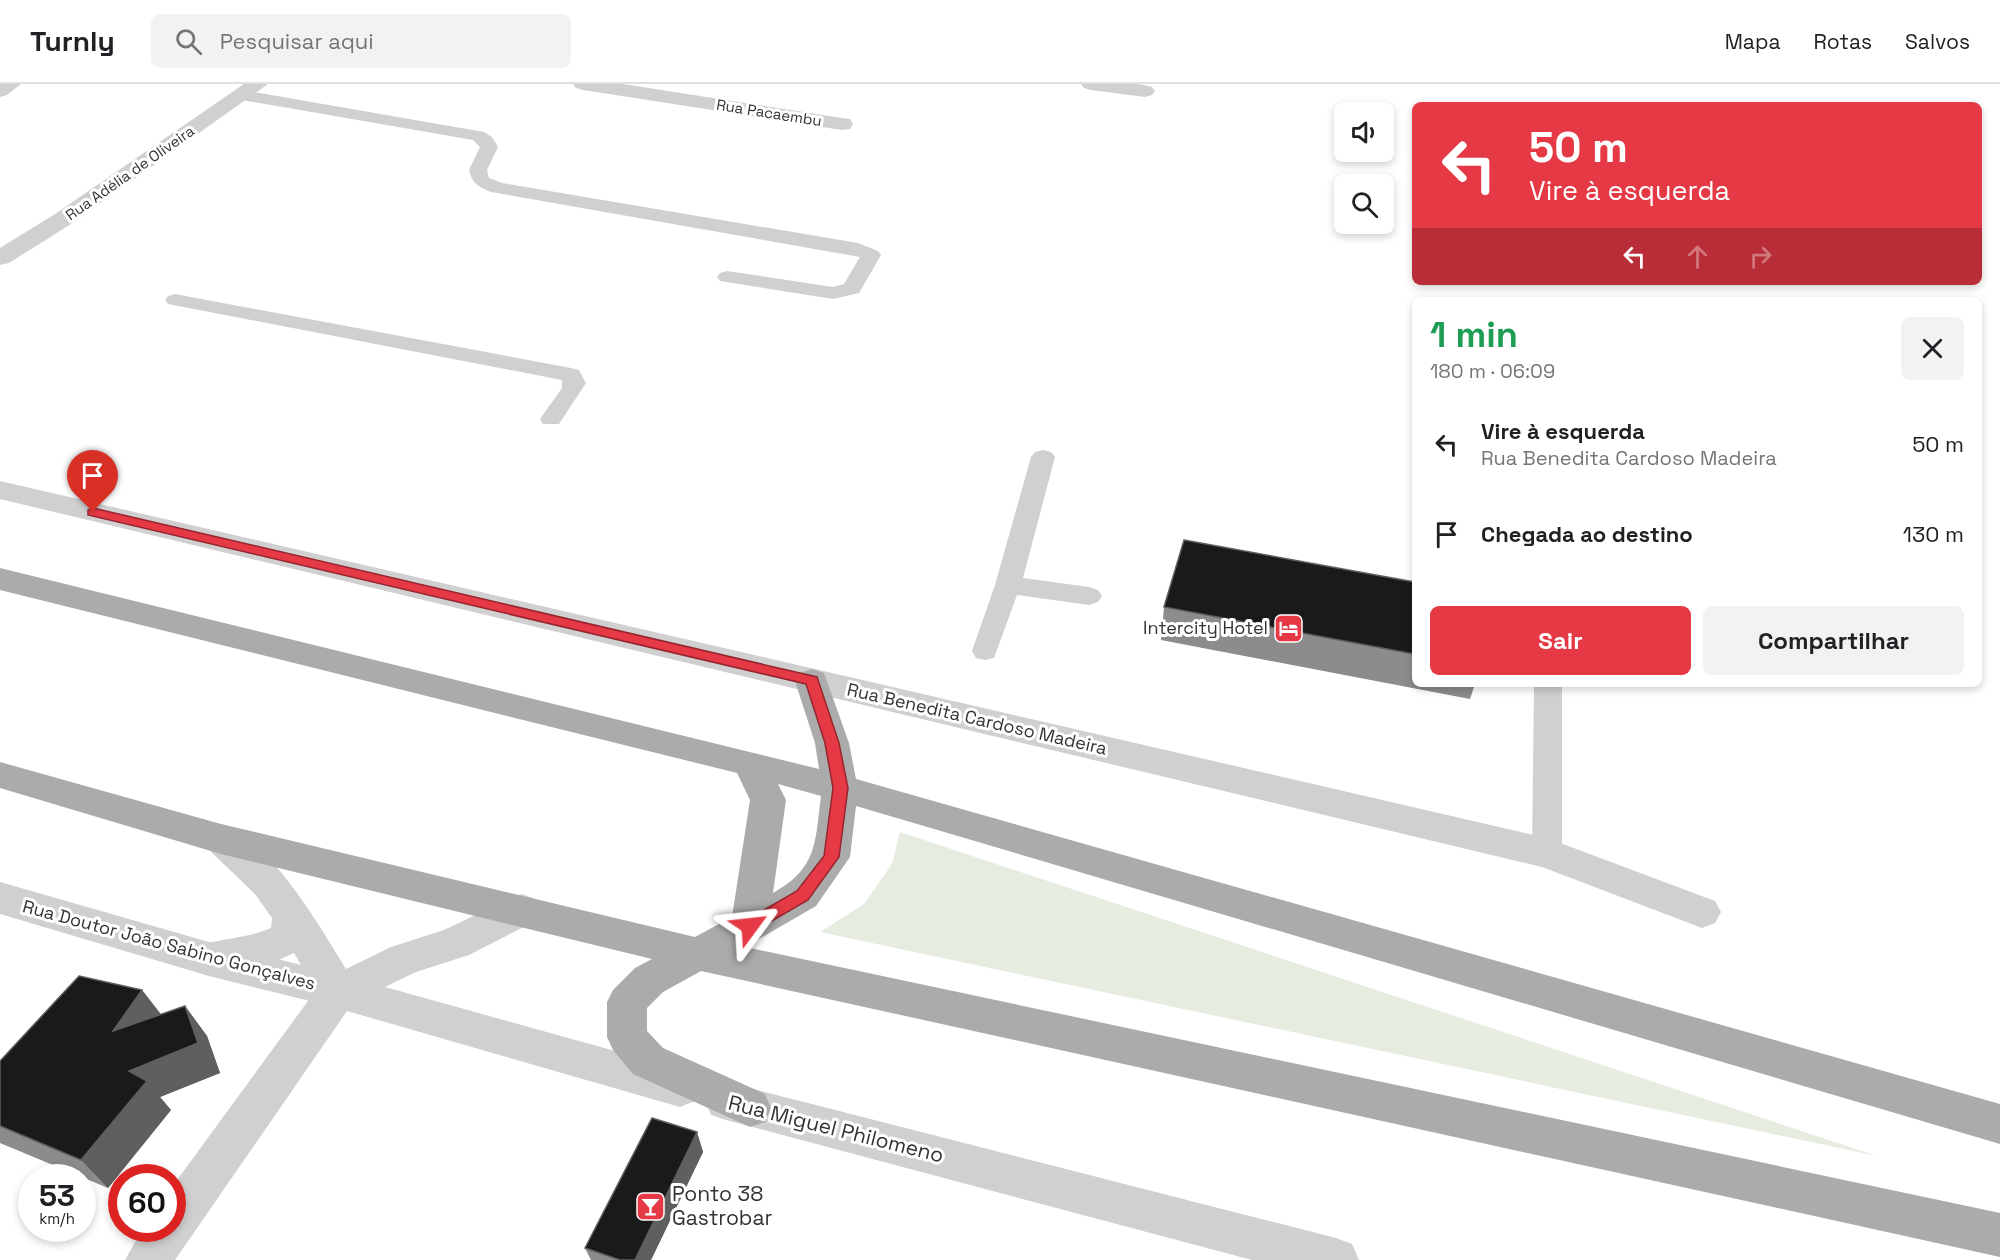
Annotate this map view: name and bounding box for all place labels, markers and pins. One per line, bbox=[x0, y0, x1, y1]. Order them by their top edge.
pin bbox=[67, 450, 118, 512]
hotel icon: Intercity Hotel bbox=[1273, 612, 1305, 644]
place label: Intercity Hotel bbox=[1143, 616, 1268, 639]
place label: Ponto 38 Gastrobar bbox=[672, 1180, 772, 1231]
bar icon: Ponto 38 Gastrobar bbox=[635, 1190, 667, 1222]

